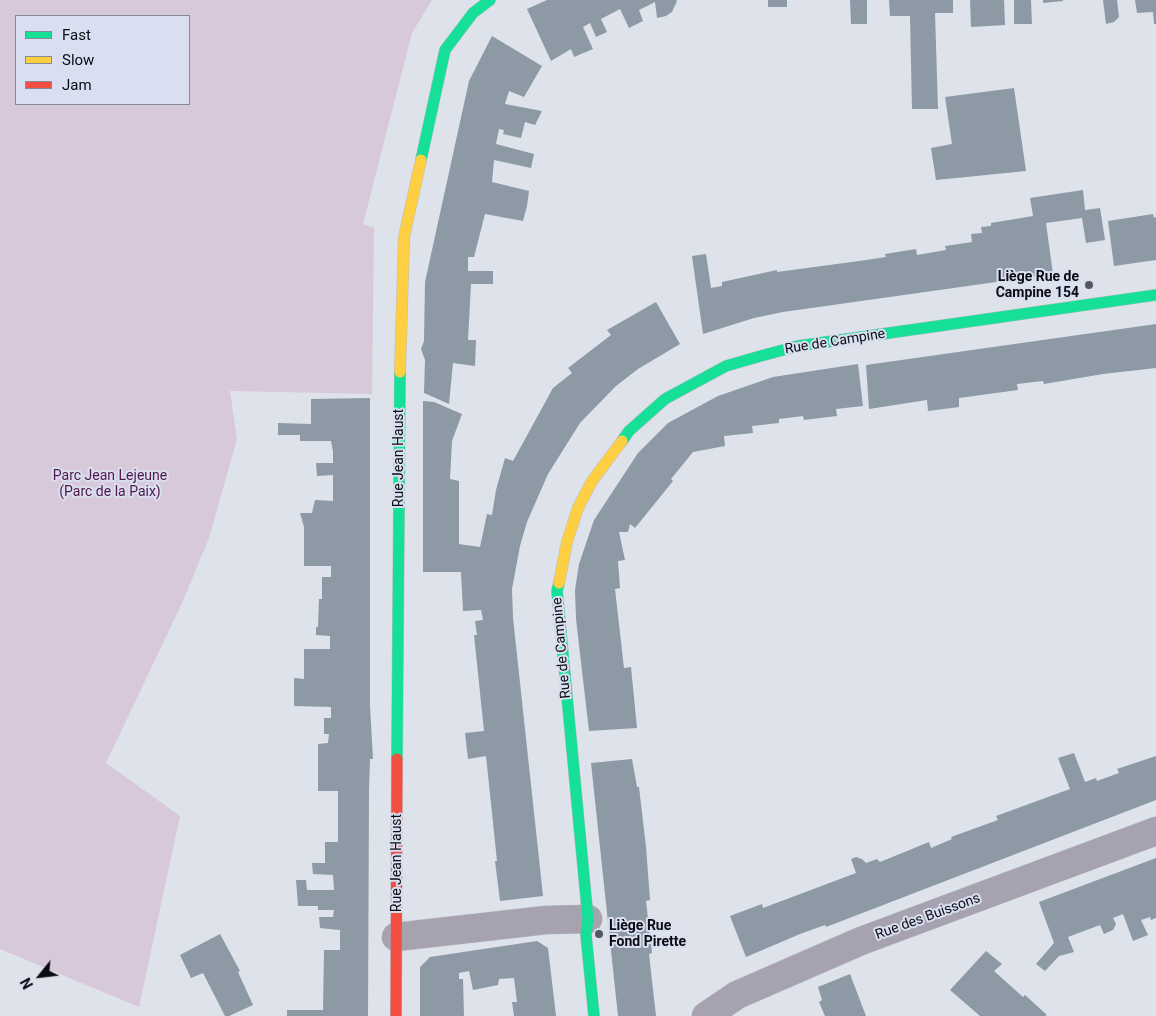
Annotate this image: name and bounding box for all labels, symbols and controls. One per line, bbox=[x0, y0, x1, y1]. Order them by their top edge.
legend bbox=[15, 15, 190, 105]
text: Fast bbox=[62, 26, 91, 44]
text: Slow bbox=[62, 51, 94, 69]
text: Jam bbox=[62, 76, 92, 94]
place label: Liège Rue de Campine 154 bbox=[996, 269, 1079, 302]
marker: Liège Rue de Campine 154 bbox=[1083, 279, 1095, 291]
street label: Rue de Campine bbox=[784, 326, 886, 358]
street label: Rue Jean Haust bbox=[391, 409, 407, 507]
park label: Parc Jean Lejeune (Parc de la Paix) bbox=[53, 468, 167, 501]
street label: Rue de Campine bbox=[549, 597, 575, 699]
street label: Rue Jean Haust bbox=[389, 814, 405, 912]
street label: Rue des Buissons bbox=[873, 890, 983, 944]
place label: Liège Rue Fond Pirette bbox=[609, 918, 686, 950]
marker: Liège Rue Fond Pirette bbox=[593, 928, 605, 940]
north arrow bbox=[15, 951, 65, 1001]
text: N bbox=[17, 975, 36, 991]

